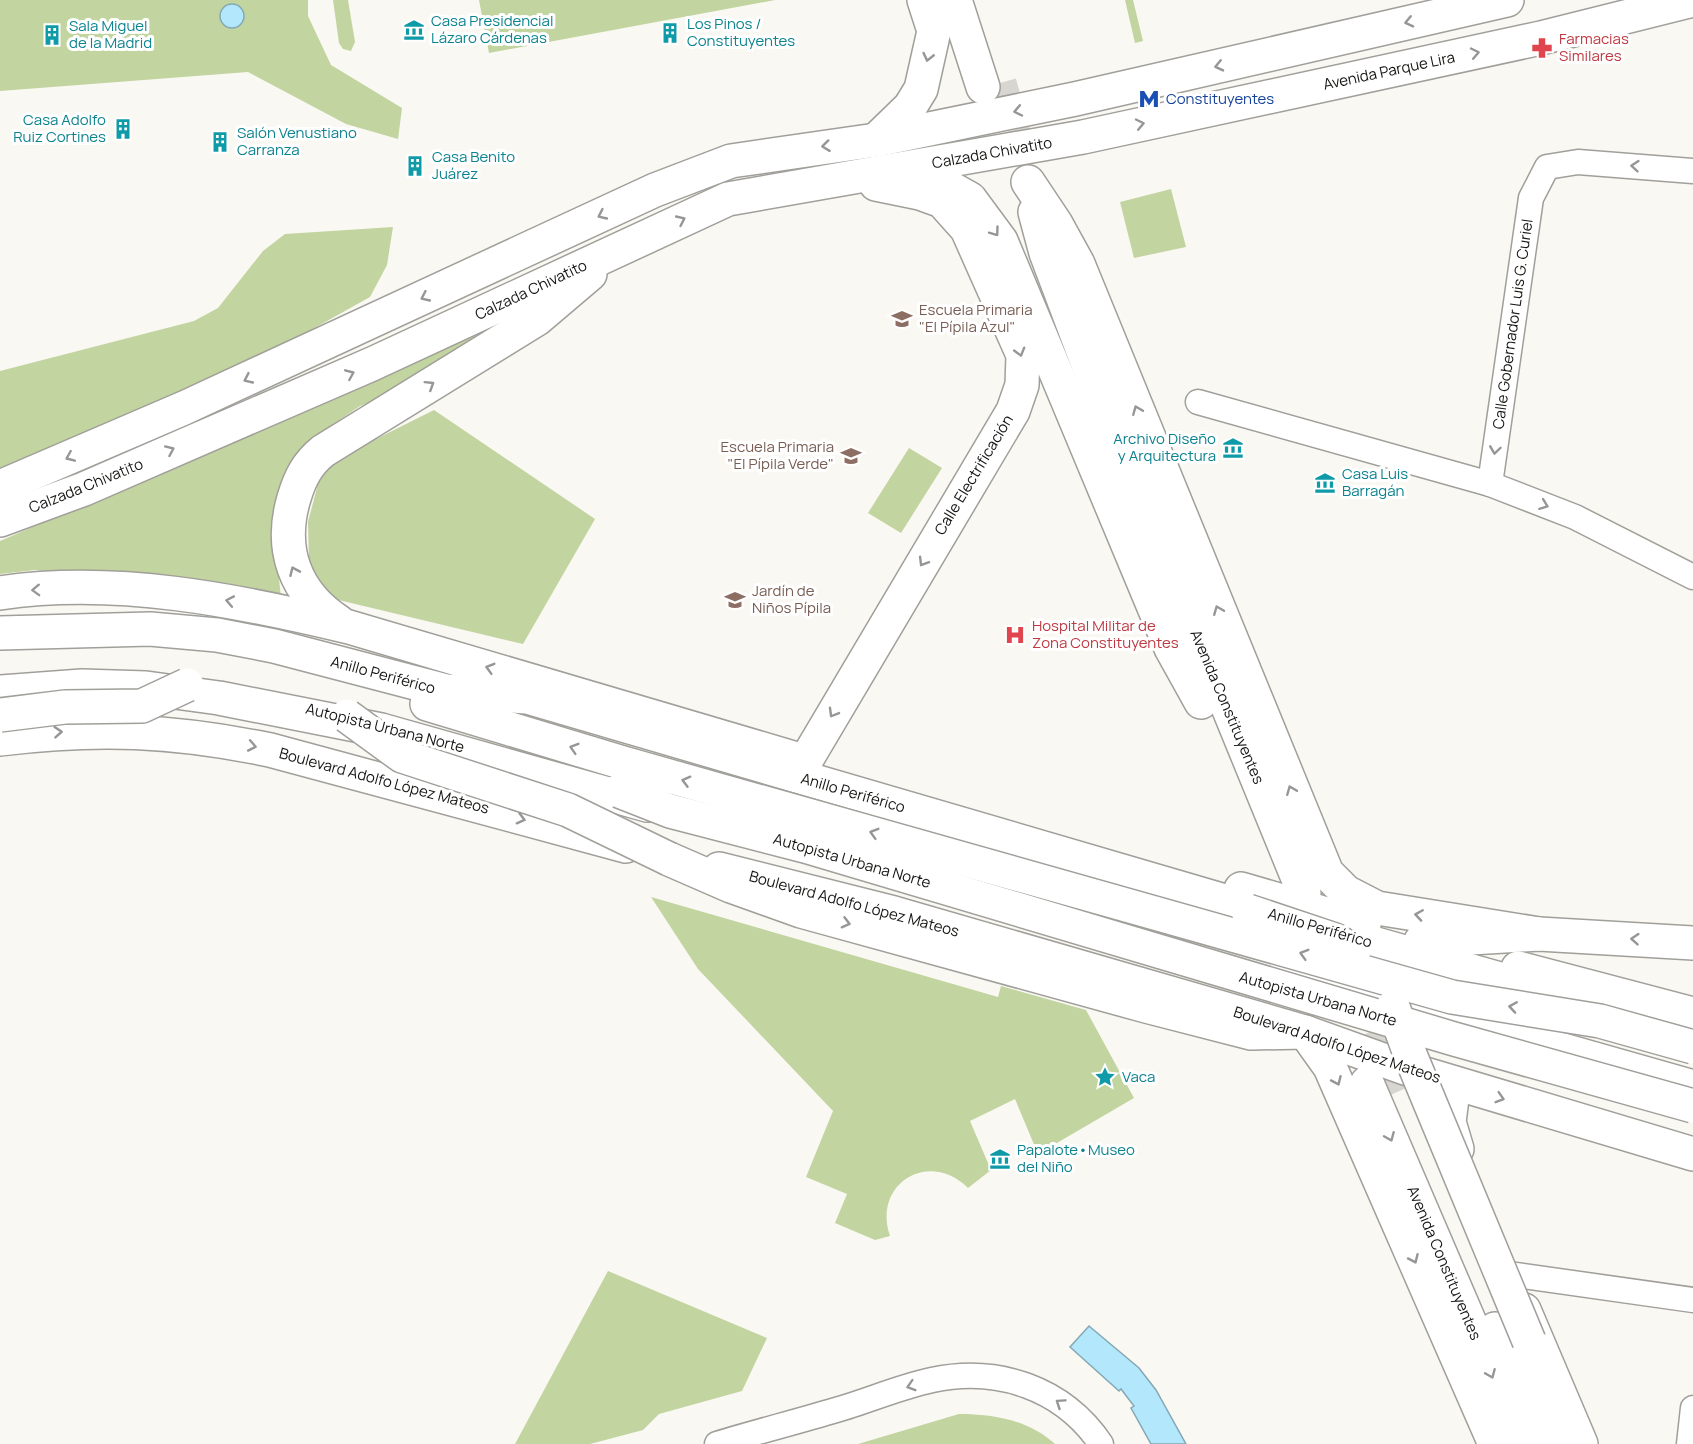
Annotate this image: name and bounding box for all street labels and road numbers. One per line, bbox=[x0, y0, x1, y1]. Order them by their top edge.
street label: Avenida Parque Lira bbox=[1321, 46, 1457, 95]
street label: Calzada Chivatito bbox=[930, 132, 1054, 173]
street label: Calle Gobernador Luis G. Curiel bbox=[1487, 217, 1538, 430]
street label: Calzada Chivatito bbox=[471, 254, 590, 325]
street label: Calle Electrificación bbox=[929, 411, 1018, 539]
street label: Calzada Chivatito bbox=[26, 453, 146, 518]
street label: Avenida Constituyentes bbox=[1185, 626, 1270, 787]
street label: Anillo Periférico bbox=[329, 650, 438, 699]
street label: Autopista Urbana Norte bbox=[303, 698, 467, 757]
street label: Boulevard Adolfo López Mateos bbox=[277, 742, 492, 819]
street label: Anillo Periférico bbox=[799, 768, 908, 817]
street label: Autopista Urbana Norte bbox=[771, 828, 934, 893]
street label: Boulevard Adolfo López Mateos bbox=[747, 865, 962, 942]
street label: Anillo Periférico bbox=[1266, 903, 1375, 952]
street label: Autopista Urbana Norte bbox=[1237, 966, 1400, 1031]
street label: Boulevard Adolfo López Mateos bbox=[1231, 1001, 1443, 1088]
street label: Avenida Constituyentes bbox=[1402, 1182, 1487, 1343]

